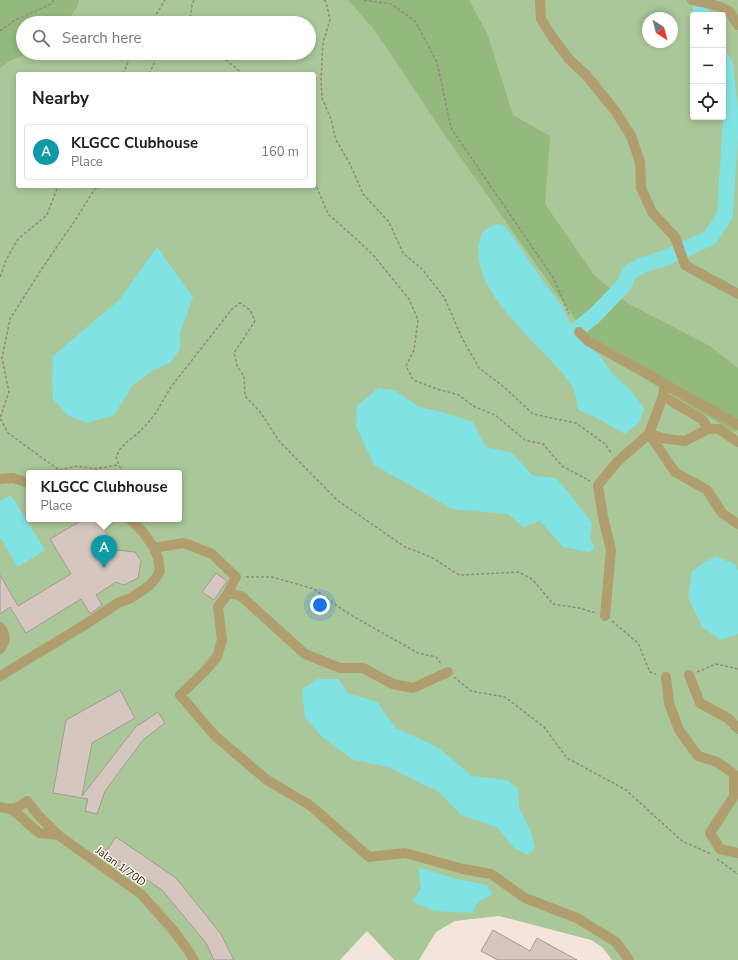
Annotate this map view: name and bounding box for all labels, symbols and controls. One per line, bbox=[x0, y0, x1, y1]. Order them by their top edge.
north arrow bbox=[642, 12, 678, 48]
map controls bbox=[690, 12, 726, 120]
button: + bbox=[690, 12, 726, 48]
search box bbox=[16, 16, 316, 60]
icon: search bbox=[30, 27, 52, 49]
text: Search here bbox=[62, 28, 142, 48]
button: − bbox=[690, 48, 726, 84]
button: locate bbox=[690, 84, 726, 120]
text: Nearby bbox=[32, 87, 89, 110]
text: KLGCC Clubhouse bbox=[71, 133, 198, 153]
text: A bbox=[41, 143, 51, 161]
text: 160 m bbox=[261, 143, 299, 161]
text: Place bbox=[71, 153, 103, 171]
popup bbox=[26, 470, 182, 522]
text: KLGCC Clubhouse bbox=[40, 477, 168, 497]
text: Place bbox=[40, 497, 72, 515]
pin: A bbox=[91, 535, 117, 568]
your location bbox=[310, 595, 330, 615]
street label: Jalan 1/70D bbox=[92, 843, 149, 890]

